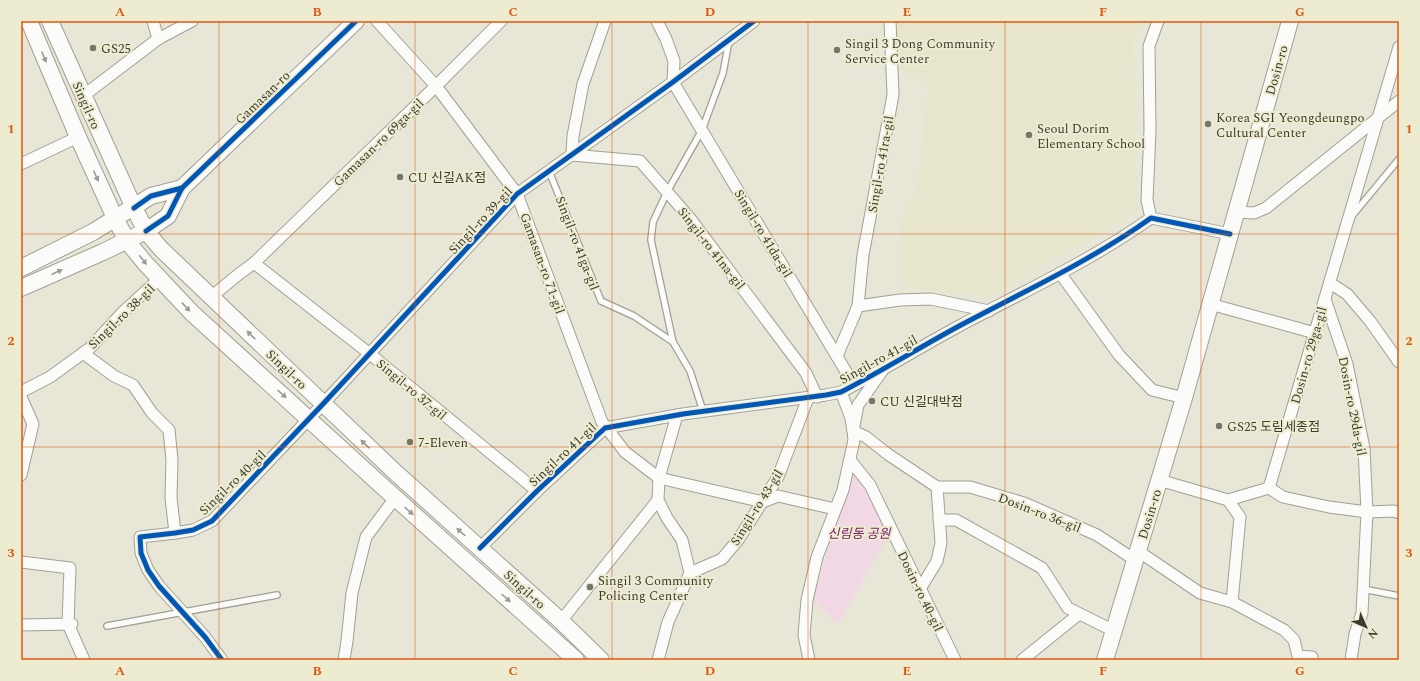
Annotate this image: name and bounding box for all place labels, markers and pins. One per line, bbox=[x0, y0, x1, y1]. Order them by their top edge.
place label: Singil 3 Dong Community Service Center bbox=[845, 34, 996, 69]
place label: GS25 bbox=[101, 39, 131, 59]
marker: GS25 bbox=[88, 43, 98, 53]
marker: Singil 3 Dong Community Service Center bbox=[832, 45, 842, 55]
place label: Korea SGI Yeongdeungpo Cultural Center bbox=[1216, 108, 1364, 143]
place label: Seoul Dorim Elementary School bbox=[1037, 119, 1145, 154]
marker: Korea SGI Yeongdeungpo Cultural Center bbox=[1203, 119, 1213, 129]
marker: Seoul Dorim Elementary School bbox=[1024, 130, 1034, 140]
place label: CU 신길AK점 bbox=[408, 168, 486, 188]
marker: CU 신길AK점 bbox=[395, 172, 405, 182]
place label: CU 신길대박점 bbox=[880, 392, 963, 412]
marker: CU 신길대박점 bbox=[867, 396, 877, 406]
place label: GS25 도림세종점 bbox=[1227, 417, 1320, 437]
marker: GS25 도림세종점 bbox=[1214, 421, 1224, 431]
place label: 7-Eleven bbox=[418, 433, 468, 453]
marker: 7-Eleven bbox=[405, 437, 415, 447]
place label: Singil 3 Community Policing Center bbox=[598, 571, 714, 606]
marker: Singil 3 Community Policing Center bbox=[585, 582, 595, 592]

